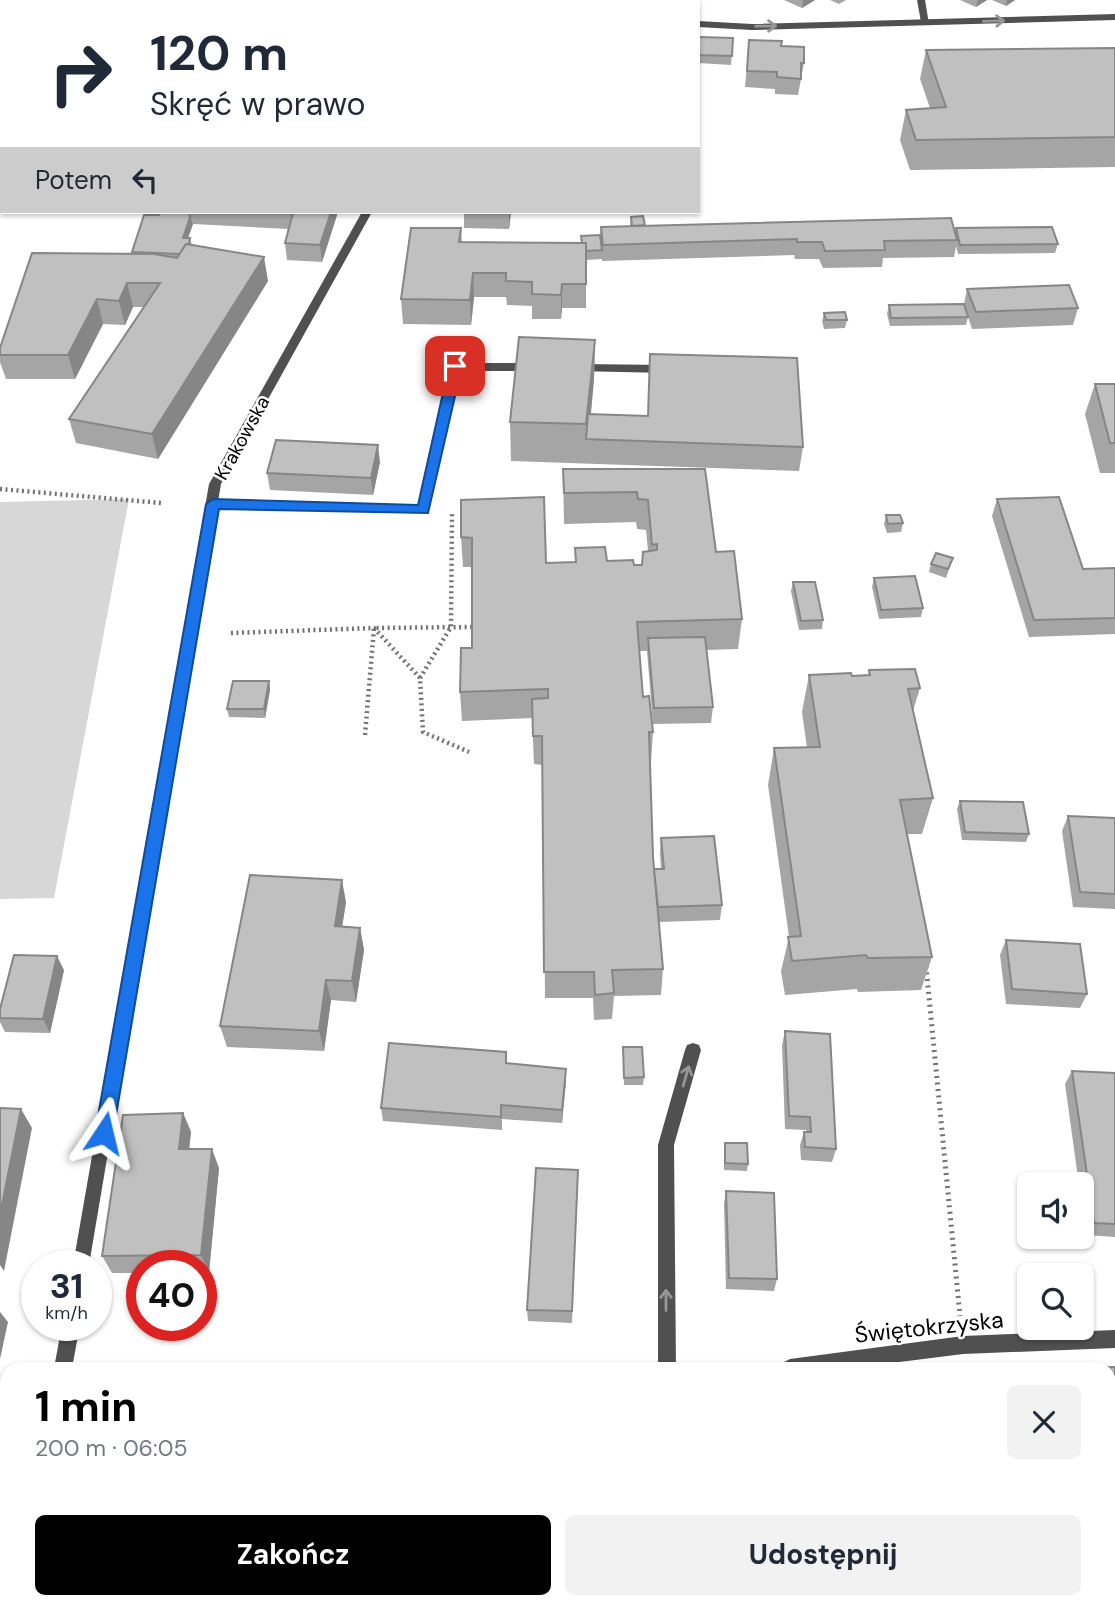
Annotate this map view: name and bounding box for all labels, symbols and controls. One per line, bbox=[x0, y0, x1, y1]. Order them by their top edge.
one-way arrow bbox=[982, 14, 1005, 27]
one-way arrow bbox=[755, 20, 778, 33]
text: 120 m bbox=[150, 21, 288, 85]
icon: right bbox=[35, 28, 126, 119]
text: Skręć w prawo bbox=[150, 83, 366, 125]
icon: left bbox=[126, 161, 164, 199]
text: Potem bbox=[35, 163, 112, 197]
pin bbox=[425, 336, 485, 396]
icon: arrive bbox=[436, 347, 474, 385]
street label: Krakowska bbox=[209, 392, 275, 484]
one-way arrow bbox=[680, 1065, 693, 1087]
position arrow bbox=[67, 1096, 141, 1170]
map controls bbox=[1017, 1172, 1094, 1340]
button: sound bbox=[1017, 1172, 1094, 1249]
speed limit sign: 40 bbox=[126, 1250, 217, 1341]
text: 31 bbox=[50, 1263, 83, 1309]
button: search bbox=[1017, 1263, 1094, 1340]
one-way arrow bbox=[660, 1289, 673, 1312]
text: km/h bbox=[45, 1301, 88, 1325]
street label: Świętokrzyska bbox=[853, 1304, 1005, 1350]
text: 1 min bbox=[35, 1379, 137, 1434]
button: close bbox=[1007, 1385, 1081, 1459]
text: 200 m · 06:05 bbox=[35, 1433, 187, 1463]
button: Zakończ bbox=[35, 1515, 551, 1595]
button: Udostępnij bbox=[565, 1515, 1081, 1595]

